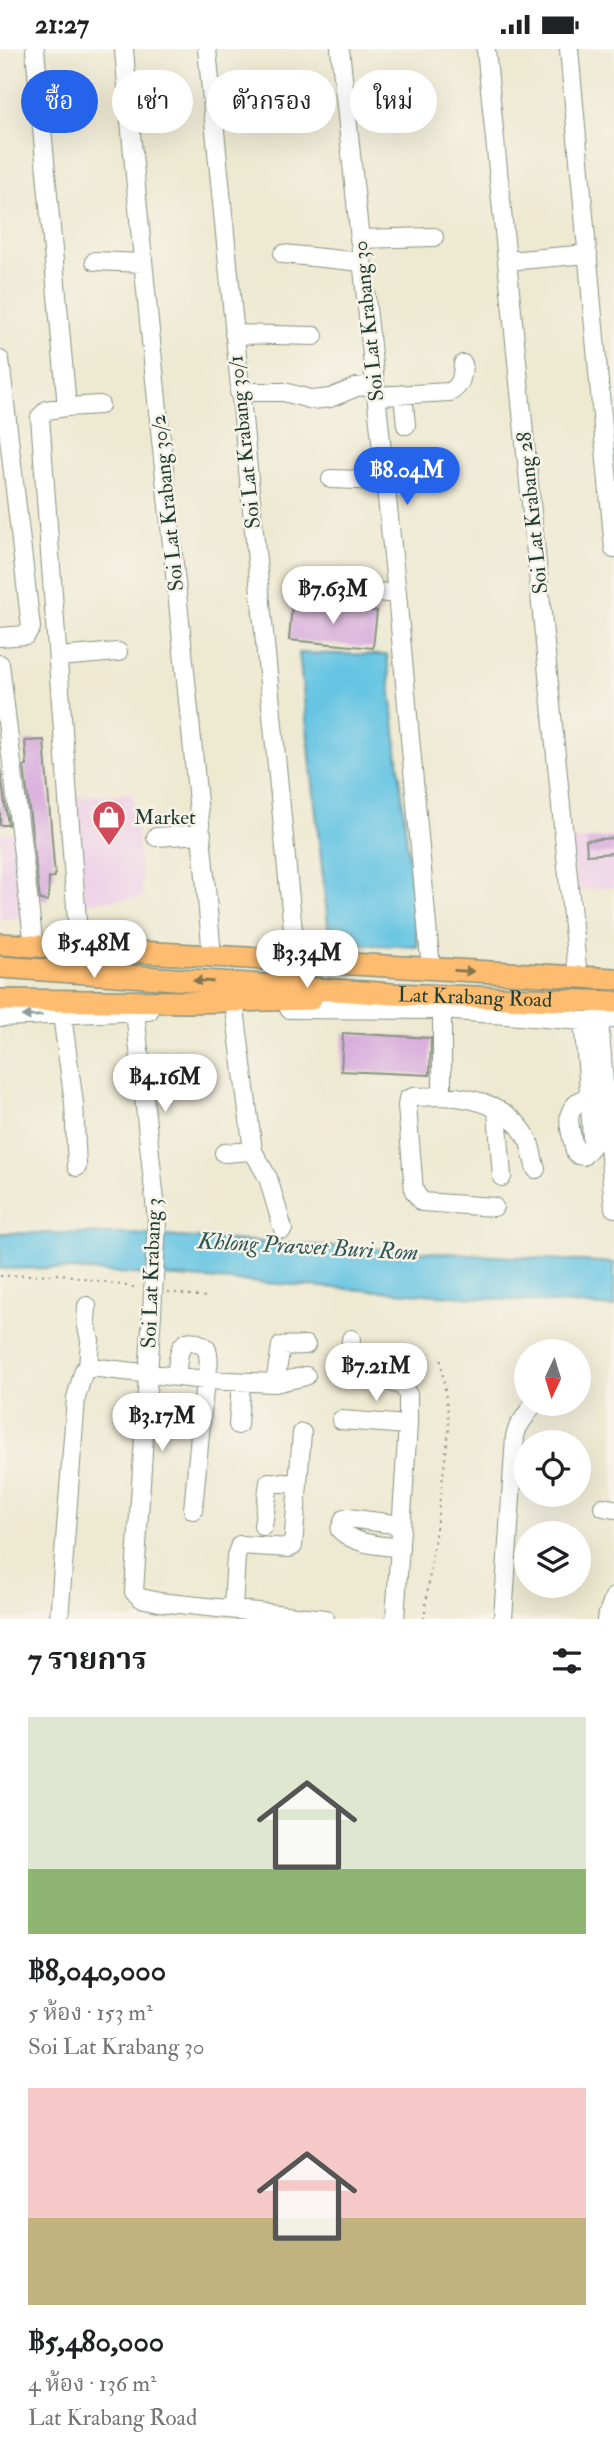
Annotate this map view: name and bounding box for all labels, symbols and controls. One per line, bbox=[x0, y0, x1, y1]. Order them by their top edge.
text: 21:27 bbox=[35, 9, 89, 41]
chip: ซื้อ bbox=[21, 70, 98, 133]
chip: เช่า bbox=[112, 70, 193, 133]
chip: ตัวกรอง bbox=[207, 70, 336, 133]
chip: ใหม่ bbox=[350, 70, 437, 133]
street label: Soi Lat Krabang 30 bbox=[347, 239, 390, 403]
street label: Soi Lat Krabang 30/1 bbox=[222, 354, 267, 530]
street label: Soi Lat Krabang 30/2 bbox=[145, 413, 190, 593]
street label: Soi Lat Krabang 28 bbox=[511, 430, 554, 595]
pin: ฿8.04M bbox=[350, 447, 464, 507]
text: ฿8.04M bbox=[370, 455, 444, 484]
pin: ฿7.63M bbox=[276, 567, 390, 626]
text: ฿7.63M bbox=[298, 574, 368, 603]
shop icon: Market bbox=[90, 798, 128, 847]
place label: Market bbox=[134, 804, 196, 831]
pin: ฿5.48M bbox=[37, 921, 151, 980]
text: ฿5.48M bbox=[58, 928, 130, 957]
pin: ฿3.34M bbox=[250, 930, 364, 990]
text: ฿3.34M bbox=[272, 938, 342, 967]
one-way arrow bbox=[454, 966, 476, 977]
one-way arrow bbox=[192, 975, 214, 986]
street label: Lat Krabang Road bbox=[397, 981, 553, 1014]
one-way arrow bbox=[21, 1011, 43, 1022]
pin: ฿4.16M bbox=[108, 1055, 222, 1114]
text: ฿4.16M bbox=[129, 1062, 201, 1091]
street label: Soi Lat Krabang 3 bbox=[135, 1197, 168, 1349]
water label: Khlong Prawet Buri Rom bbox=[196, 1226, 419, 1267]
north arrow bbox=[514, 1339, 592, 1416]
map controls bbox=[514, 1339, 591, 1598]
pin: ฿7.21M bbox=[319, 1343, 433, 1403]
text: ฿7.21M bbox=[341, 1351, 411, 1380]
pin: ฿3.17M bbox=[105, 1393, 219, 1453]
text: ฿3.17M bbox=[128, 1401, 196, 1430]
button: locate bbox=[514, 1430, 591, 1507]
button: layers bbox=[514, 1521, 591, 1598]
text: 7 รายการ bbox=[28, 1641, 147, 1678]
icon: filters bbox=[548, 1642, 586, 1680]
icon: home bbox=[244, 1762, 370, 1888]
text: ฿8,040,000 bbox=[28, 1952, 166, 1989]
text: 5 ห้อง · 153 m² bbox=[28, 1998, 153, 2027]
text: Soi Lat Krabang 30 bbox=[28, 2032, 205, 2061]
icon: home bbox=[244, 2133, 370, 2259]
text: ฿5,480,000 bbox=[28, 2323, 164, 2360]
text: 4 ห้อง · 136 m² bbox=[28, 2369, 157, 2398]
text: Lat Krabang Road bbox=[28, 2403, 197, 2432]

